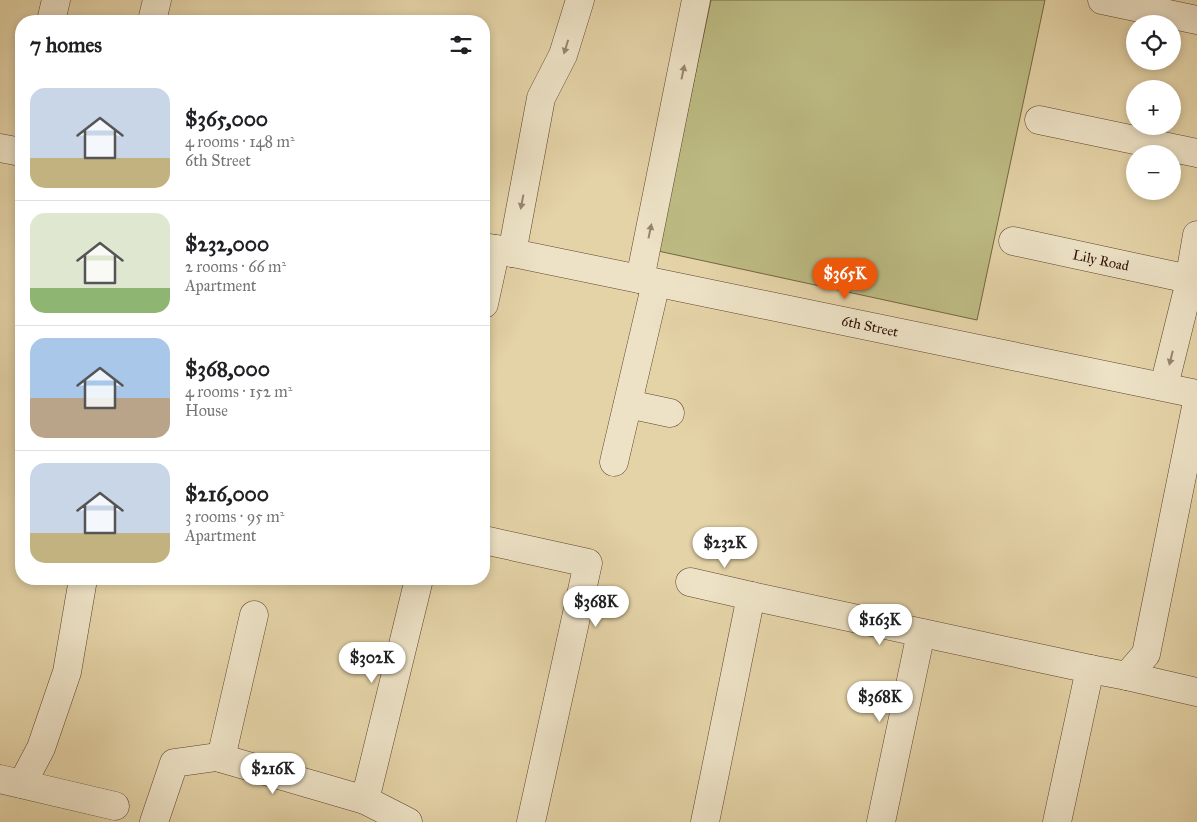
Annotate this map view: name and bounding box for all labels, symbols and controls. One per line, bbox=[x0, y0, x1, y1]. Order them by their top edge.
map controls bbox=[1126, 15, 1181, 200]
button: locate bbox=[1126, 15, 1181, 70]
icon: filters bbox=[447, 31, 475, 59]
text: 7 homes bbox=[30, 32, 102, 58]
one-way arrow bbox=[561, 39, 569, 54]
one-way arrow bbox=[679, 64, 687, 80]
button: + bbox=[1126, 80, 1181, 135]
text: $365,000 bbox=[185, 106, 268, 132]
icon: home bbox=[70, 108, 130, 168]
text: 4 rooms · 148 m² bbox=[185, 132, 295, 151]
button: − bbox=[1126, 145, 1181, 200]
text: 6th Street bbox=[185, 151, 251, 170]
one-way arrow bbox=[518, 194, 526, 209]
one-way arrow bbox=[646, 223, 654, 239]
text: $232,000 bbox=[185, 231, 269, 257]
icon: home bbox=[70, 233, 130, 293]
street label: Lily Road bbox=[1071, 246, 1131, 275]
text: 2 rooms · 66 m² bbox=[185, 257, 286, 276]
pin: $365K bbox=[810, 258, 880, 300]
text: $365K bbox=[824, 264, 867, 283]
text: Apartment bbox=[185, 276, 257, 295]
street label: 6th Street bbox=[840, 312, 900, 341]
one-way arrow bbox=[1167, 351, 1175, 366]
text: $368,000 bbox=[185, 356, 270, 382]
icon: home bbox=[70, 358, 130, 418]
text: 4 rooms · 152 m² bbox=[185, 382, 292, 401]
text: House bbox=[185, 401, 228, 420]
text: $216,000 bbox=[185, 481, 269, 507]
icon: home bbox=[70, 483, 130, 543]
text: 3 rooms · 95 m² bbox=[185, 507, 284, 526]
text: Apartment bbox=[185, 526, 257, 545]
pin: $232K bbox=[690, 526, 760, 569]
text: $232K bbox=[703, 533, 747, 552]
pin: $368K bbox=[561, 586, 631, 628]
text: $368K bbox=[574, 592, 618, 611]
pin: $163K bbox=[845, 604, 915, 646]
text: $163K bbox=[859, 610, 901, 629]
pin: $302K bbox=[337, 642, 407, 684]
text: $302K bbox=[350, 648, 394, 667]
pin: $368K bbox=[845, 680, 915, 723]
text: $368K bbox=[858, 687, 902, 706]
pin: $216K bbox=[238, 752, 308, 795]
text: $216K bbox=[251, 759, 295, 778]

